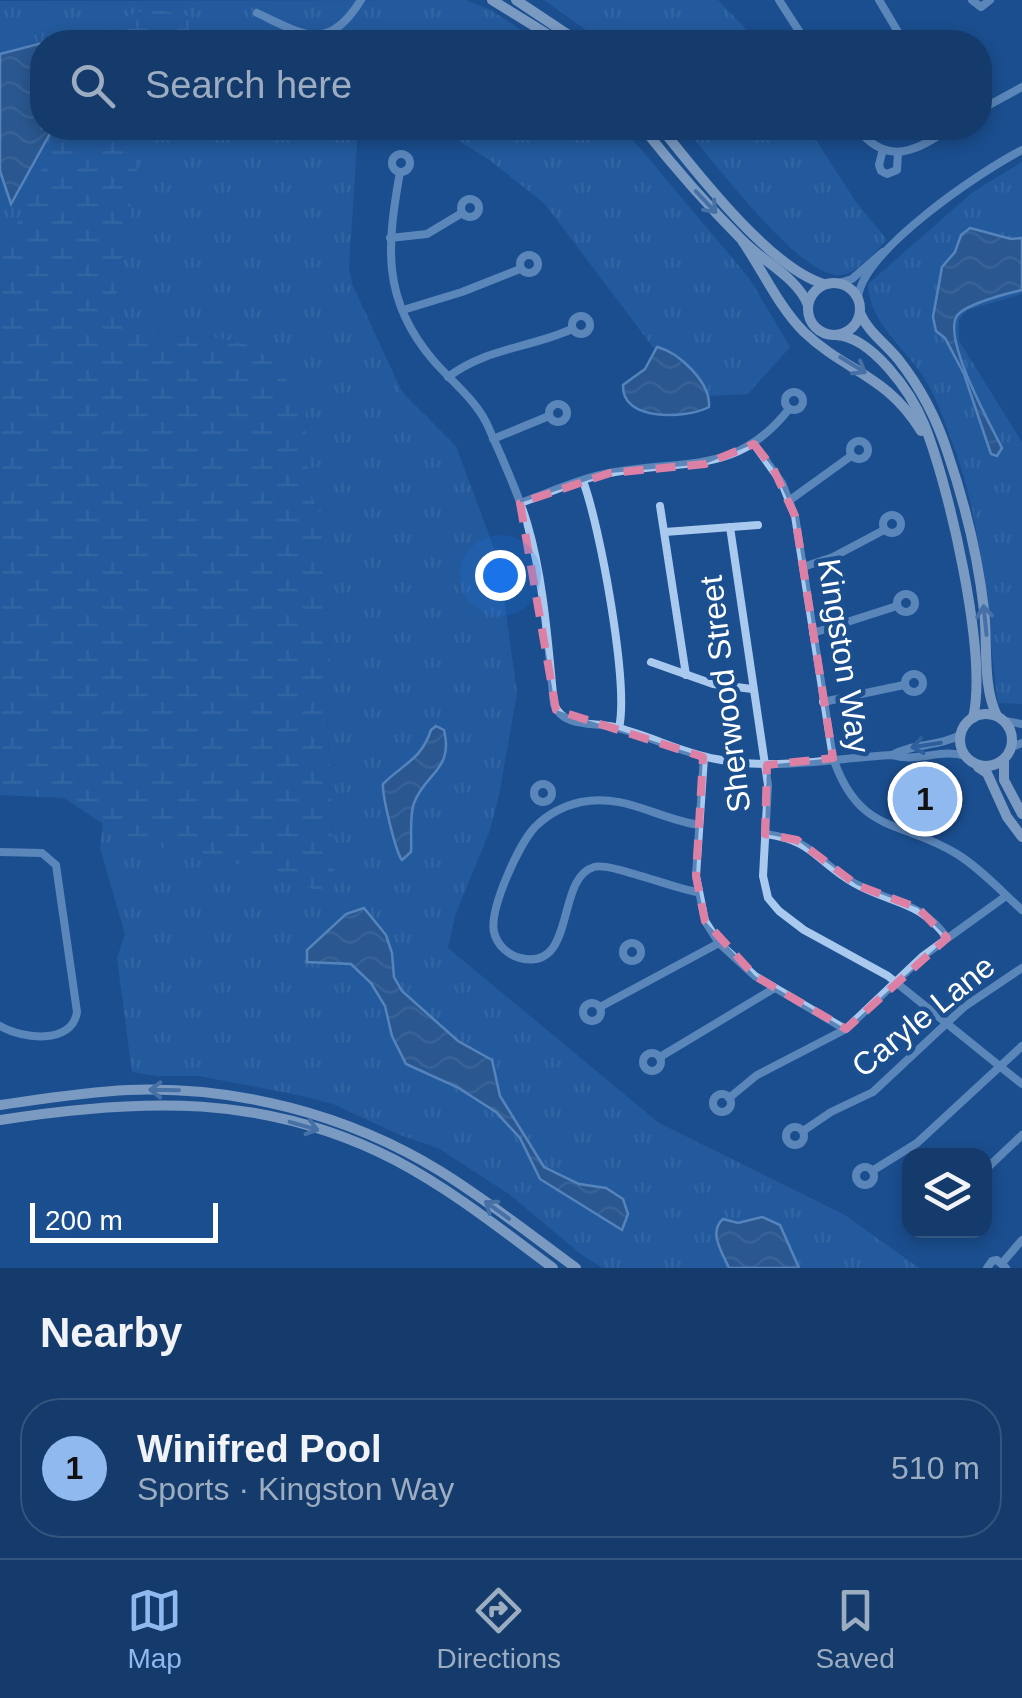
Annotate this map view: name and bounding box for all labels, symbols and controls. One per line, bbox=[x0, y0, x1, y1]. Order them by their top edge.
search box bbox=[30, 30, 992, 140]
icon: search bbox=[65, 58, 120, 113]
text: Search here bbox=[145, 64, 352, 106]
one-way arrow bbox=[694, 189, 717, 214]
one-way arrow bbox=[838, 355, 866, 375]
your location bbox=[475, 550, 526, 601]
street label: Kingston Way bbox=[811, 556, 877, 756]
street label: Sherwood Street bbox=[693, 573, 757, 814]
one-way arrow bbox=[975, 604, 994, 637]
one-way arrow bbox=[910, 736, 943, 755]
pin: 1 bbox=[892, 762, 958, 836]
street label: Caryle Lane bbox=[845, 948, 1001, 1084]
one-way arrow bbox=[149, 1081, 181, 1100]
one-way arrow bbox=[288, 1118, 319, 1136]
map controls bbox=[902, 1148, 992, 1238]
button: layers bbox=[902, 1148, 992, 1238]
scale bar bbox=[30, 1198, 218, 1242]
one-way arrow bbox=[484, 1200, 511, 1221]
text: 200 m bbox=[45, 1205, 123, 1236]
text: Nearby bbox=[40, 1309, 182, 1356]
text: Winifred Pool bbox=[137, 1428, 382, 1470]
text: 1 bbox=[66, 1450, 83, 1486]
text: 510 m bbox=[891, 1450, 980, 1486]
text: Sports · Kingston Way bbox=[137, 1471, 454, 1507]
tab: Map bbox=[127, 1583, 182, 1675]
tab: Directions bbox=[437, 1583, 561, 1675]
tab: Saved bbox=[815, 1583, 895, 1675]

